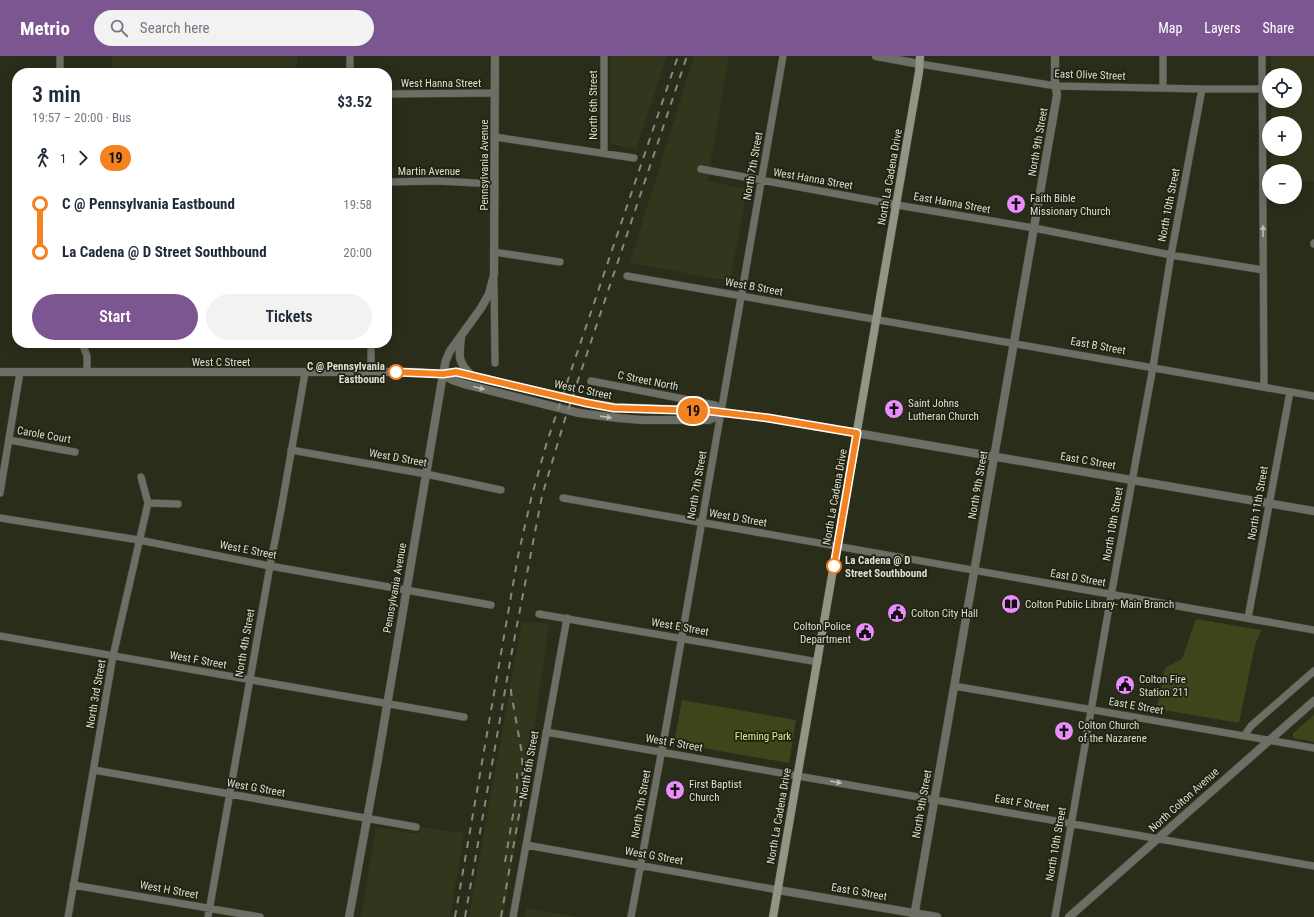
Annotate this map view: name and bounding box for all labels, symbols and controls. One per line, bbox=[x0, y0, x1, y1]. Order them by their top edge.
search box bbox=[94, 10, 374, 46]
text: Metrio bbox=[20, 17, 70, 40]
icon: search bbox=[108, 17, 130, 39]
text: Search here bbox=[140, 19, 210, 37]
text: Map bbox=[1158, 20, 1182, 36]
text: Layers bbox=[1204, 20, 1241, 36]
text: Share bbox=[1263, 20, 1294, 36]
street label: East Olive Street bbox=[1054, 67, 1126, 83]
map controls bbox=[1262, 68, 1302, 204]
button: locate bbox=[1262, 68, 1302, 108]
street label: North 6th Street bbox=[587, 70, 600, 140]
street label: West Hanna Street bbox=[401, 77, 481, 90]
text: 3 min bbox=[32, 82, 81, 107]
text: $3.52 bbox=[337, 93, 372, 111]
street label: North 9th Street bbox=[1026, 107, 1050, 177]
text: 19:57 – 20:00 · Bus bbox=[32, 110, 131, 125]
button: + bbox=[1262, 116, 1302, 156]
street label: Pennsylvania Avenue bbox=[478, 119, 491, 211]
street label: North La Cadena Drive bbox=[875, 128, 905, 226]
street label: North 7th Street bbox=[741, 131, 765, 201]
icon: walk bbox=[32, 147, 54, 169]
icon: forward bbox=[72, 147, 94, 169]
text: 19 bbox=[108, 150, 123, 166]
text: 1 bbox=[60, 151, 66, 166]
button: − bbox=[1262, 164, 1302, 204]
street label: Martin Avenue bbox=[398, 165, 460, 178]
street label: West Hanna Street bbox=[772, 166, 854, 192]
street label: North 10th Street bbox=[1155, 167, 1183, 243]
street label: East Hanna Street bbox=[913, 190, 991, 216]
place label: Faith Bible Missionary Church bbox=[1030, 192, 1111, 218]
church icon: Faith Bible Missionary Church bbox=[1005, 193, 1027, 215]
text: C @ Pennsylvania Eastbound bbox=[62, 195, 235, 213]
text: 19:58 bbox=[343, 197, 372, 212]
one-way arrow bbox=[1260, 224, 1266, 237]
text: La Cadena @ D Street Southbound bbox=[62, 243, 267, 261]
text: 20:00 bbox=[343, 245, 372, 260]
street label: West B Street bbox=[724, 276, 784, 298]
button: Start bbox=[32, 294, 198, 340]
button: Tickets bbox=[206, 294, 372, 340]
street label: East B Street bbox=[1069, 335, 1127, 357]
street label: West C Street bbox=[192, 356, 250, 369]
place label: C @ Pennsylvania Eastbound bbox=[307, 360, 385, 386]
marker: C @ Pennsylvania Eastbound bbox=[388, 364, 404, 380]
street label: C Street North bbox=[617, 369, 679, 393]
street label: West C Street bbox=[553, 378, 613, 402]
one-way arrow bbox=[473, 385, 485, 391]
place label: Saint Johns Lutheran Church bbox=[908, 397, 979, 423]
line badge: 19 bbox=[675, 398, 711, 424]
church icon: Saint Johns Lutheran Church bbox=[883, 398, 905, 420]
text: 19 bbox=[686, 403, 700, 419]
one-way arrow bbox=[600, 414, 612, 420]
street label: Carole Court bbox=[16, 424, 72, 446]
street label: West D Street bbox=[368, 446, 428, 470]
street label: North La Cadena Drive bbox=[820, 448, 850, 546]
street label: North 7th Street bbox=[685, 450, 709, 520]
street label: North 9th Street bbox=[966, 450, 990, 520]
street label: East C Street bbox=[1059, 450, 1117, 472]
street label: North 11th Street bbox=[1245, 465, 1271, 541]
street label: North 10th Street bbox=[1100, 486, 1126, 562]
street label: West D Street bbox=[708, 506, 768, 530]
street label: West E Street bbox=[218, 538, 278, 562]
street label: Pennsylvania Avenue bbox=[381, 542, 409, 634]
place label: La Cadena @ D Street Southbound bbox=[845, 554, 927, 580]
marker: La Cadena @ D Street Southbound bbox=[826, 558, 842, 574]
street label: East D Street bbox=[1049, 567, 1107, 589]
library icon: Colton Public Library- Main Branch bbox=[1000, 593, 1022, 615]
place label: Colton Public Library- Main Branch bbox=[1025, 598, 1174, 611]
public building icon: Colton City Hall bbox=[886, 602, 908, 624]
place label: Colton City Hall bbox=[911, 607, 978, 620]
street label: North 4th Street bbox=[233, 608, 257, 678]
street label: West E Street bbox=[650, 616, 710, 638]
place label: Colton Police Department bbox=[793, 620, 851, 646]
public building icon: Colton Police Department bbox=[854, 621, 876, 643]
street label: West F Street bbox=[168, 649, 228, 671]
street label: North 3rd Street bbox=[84, 659, 108, 729]
place label: Colton Fire Station 211 bbox=[1139, 673, 1189, 699]
public building icon: Colton Fire Station 211 bbox=[1114, 674, 1136, 696]
street label: East E Street bbox=[1108, 695, 1164, 717]
place label: Colton Church of the Nazarene bbox=[1078, 719, 1147, 745]
church icon: Colton Church of the Nazarene bbox=[1053, 720, 1075, 742]
street label: North 6th Street bbox=[517, 730, 541, 800]
park label: Fleming Park bbox=[735, 730, 791, 743]
street label: West F Street bbox=[644, 732, 704, 754]
street label: North Colton Avenue bbox=[1146, 765, 1222, 835]
street label: North La Cadena Drive bbox=[764, 767, 794, 865]
street label: North 7th Street bbox=[629, 769, 653, 839]
street label: North 9th Street bbox=[910, 769, 934, 839]
street label: West G Street bbox=[226, 776, 286, 800]
place label: First Baptist Church bbox=[689, 778, 742, 804]
church icon: First Baptist Church bbox=[664, 779, 686, 801]
one-way arrow bbox=[830, 779, 842, 785]
street label: East F Street bbox=[994, 792, 1050, 814]
street label: North 10th Street bbox=[1043, 806, 1069, 882]
street label: West G Street bbox=[624, 844, 684, 868]
street label: West H Street bbox=[139, 878, 199, 902]
street label: East G Street bbox=[830, 881, 888, 903]

